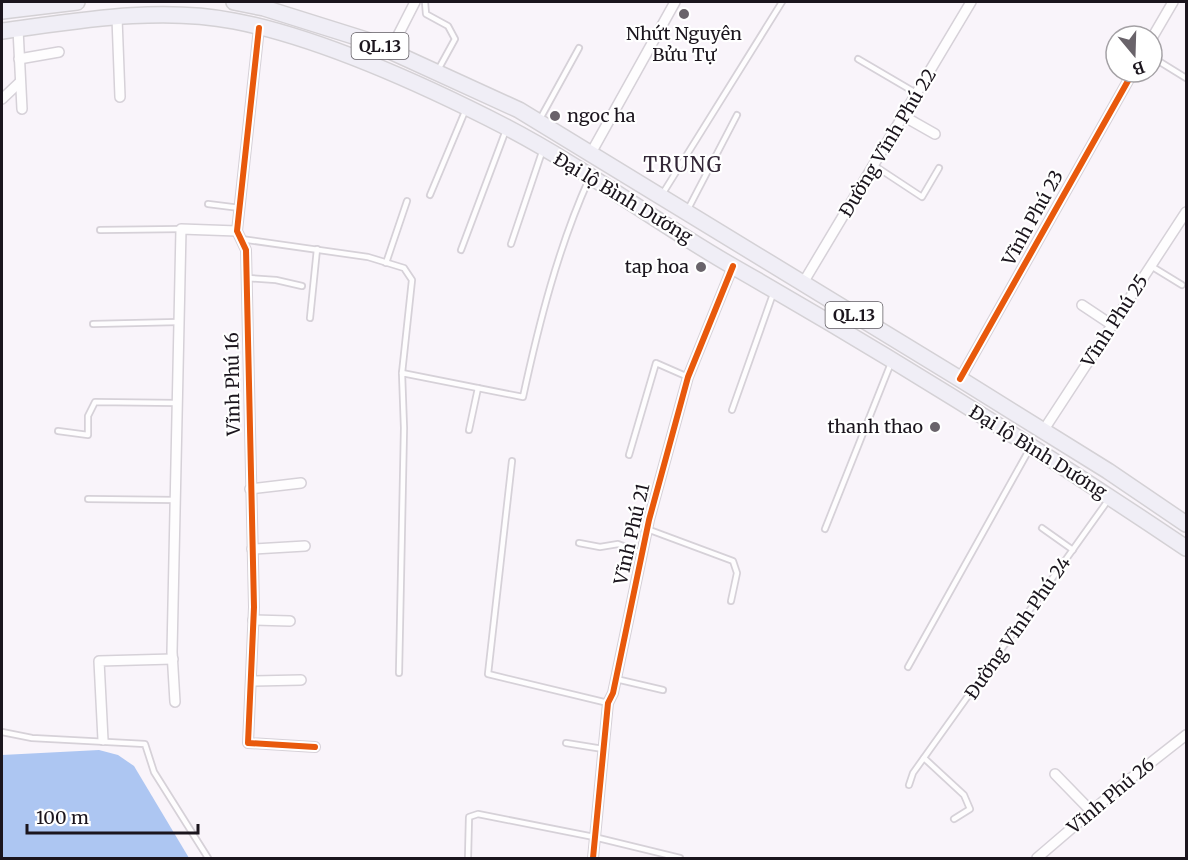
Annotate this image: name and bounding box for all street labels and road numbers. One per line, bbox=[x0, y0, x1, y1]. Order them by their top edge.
road number: QL.13 bbox=[352, 33, 409, 59]
street label: Đường Vĩnh Phú 22 bbox=[834, 64, 941, 221]
street label: Đại lộ Bình Dương bbox=[550, 147, 697, 248]
street label: Vĩnh Phú 23 bbox=[996, 166, 1068, 270]
street label: Vĩnh Phú 25 bbox=[1076, 270, 1153, 372]
road number: QL.13 bbox=[826, 302, 882, 328]
street label: Vĩnh Phú 16 bbox=[220, 332, 245, 437]
street label: Đại lộ Bình Dương bbox=[965, 400, 1111, 503]
street label: Vĩnh Phú 21 bbox=[608, 481, 654, 588]
street label: Đường Vĩnh Phú 24 bbox=[960, 552, 1076, 704]
street label: Vĩnh Phú 26 bbox=[1062, 753, 1159, 839]

